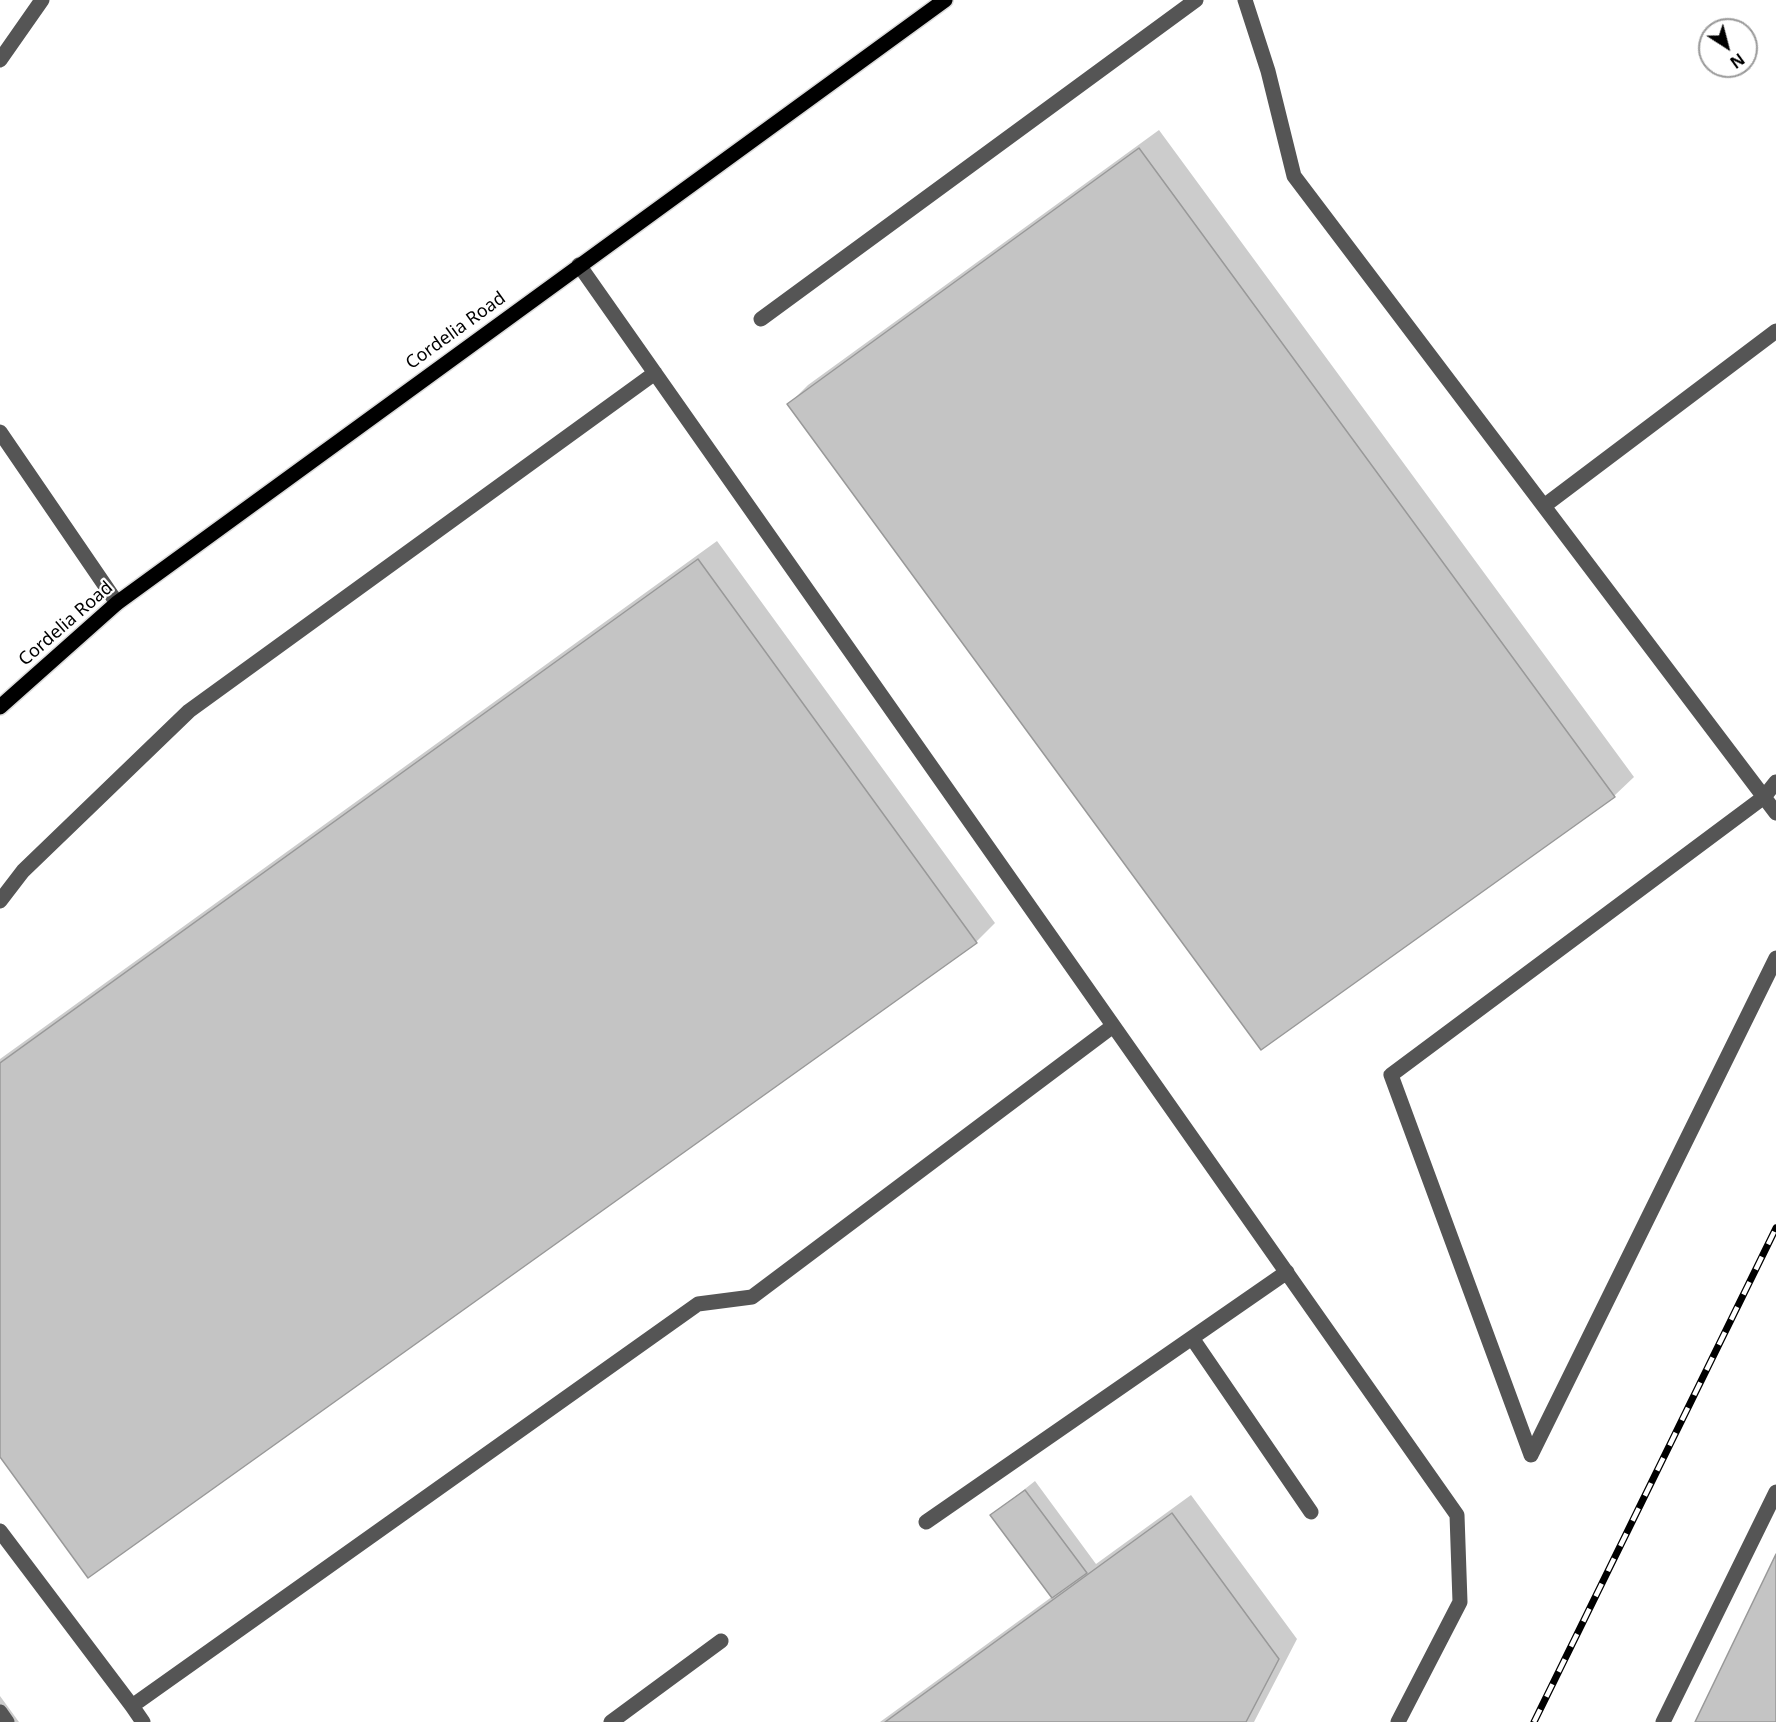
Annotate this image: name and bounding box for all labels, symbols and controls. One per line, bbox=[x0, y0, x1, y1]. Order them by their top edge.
north arrow bbox=[1698, 18, 1758, 78]
text: N bbox=[1726, 48, 1749, 74]
street label: Cordelia Road bbox=[402, 288, 510, 374]
street label: Cordelia Road bbox=[14, 577, 118, 671]

